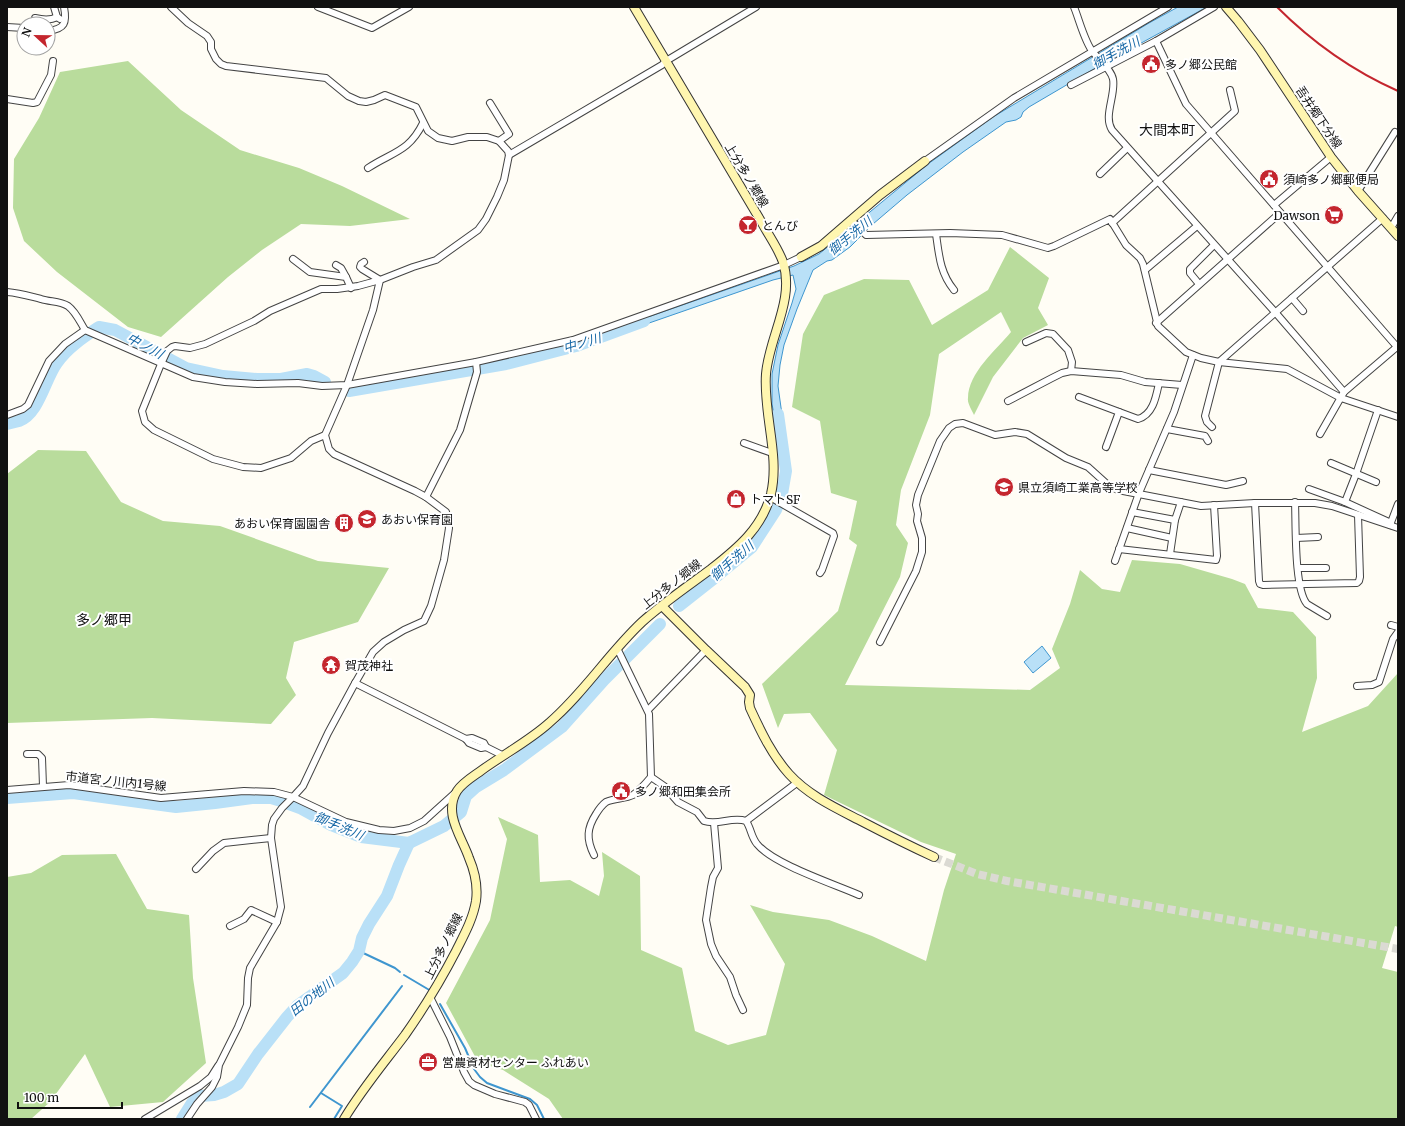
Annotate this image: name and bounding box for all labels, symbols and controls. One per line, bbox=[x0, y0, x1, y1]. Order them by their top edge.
north arrow bbox=[16, 16, 56, 56]
text: N bbox=[19, 25, 35, 39]
water label: 御手洗川 bbox=[1089, 32, 1145, 73]
public building icon: 多ノ郷公民館 bbox=[1140, 53, 1162, 75]
place label: 多ノ郷公民館 bbox=[1165, 57, 1237, 72]
street label: 吾井郷下分線 bbox=[1293, 83, 1345, 151]
district label: 大間本町 bbox=[1139, 121, 1195, 139]
street label: 上分多ノ郷線 bbox=[722, 140, 772, 210]
public building icon: 須崎多ノ郷郵便局 bbox=[1258, 168, 1280, 190]
place label: 須崎多ノ郷郵便局 bbox=[1283, 172, 1379, 187]
supermarket icon: Dawson bbox=[1323, 204, 1345, 226]
place label: Dawson bbox=[1274, 208, 1320, 223]
water label: 御手洗川 bbox=[824, 212, 877, 259]
bar icon: とんび bbox=[737, 214, 759, 236]
place label: とんび bbox=[762, 218, 798, 233]
water label: 中ノ川 bbox=[124, 329, 168, 364]
water label: 中ノ川 bbox=[561, 329, 605, 357]
school or university icon: 県立須崎工業高等学校 bbox=[993, 476, 1015, 498]
place label: 県立須崎工業高等学校 bbox=[1018, 480, 1138, 495]
shop icon: トマトSF bbox=[725, 488, 747, 510]
place label: トマトSF bbox=[750, 492, 801, 507]
school or university icon: あおい保育園 bbox=[356, 508, 378, 530]
building icon: あおい保育園園舎 bbox=[333, 512, 355, 534]
place label: あおい保育園 bbox=[381, 512, 453, 527]
place label: あおい保育園園舎 bbox=[234, 516, 330, 531]
water label: 御手洗川 bbox=[707, 536, 759, 584]
street label: 上分多ノ郷線 bbox=[638, 556, 704, 612]
district label: 多ノ郷甲 bbox=[76, 611, 132, 629]
temple icon: 賀茂神社 bbox=[320, 654, 342, 676]
place label: 賀茂神社 bbox=[345, 658, 393, 673]
street label: 市道宮ノ川内1号線 bbox=[65, 768, 167, 794]
public building icon: 多ノ郷和田集会所 bbox=[610, 780, 632, 802]
place label: 多ノ郷和田集会所 bbox=[635, 784, 731, 799]
water label: 御手洗川 bbox=[312, 808, 368, 845]
street label: 上分多ノ郷線 bbox=[420, 910, 466, 982]
water label: 田の地川 bbox=[286, 973, 339, 1020]
office icon: 営農資材センター ふれあい bbox=[417, 1051, 439, 1073]
place label: 営農資材センター ふれあい bbox=[442, 1055, 589, 1070]
scale bar bbox=[18, 1084, 122, 1110]
text: 100 m bbox=[24, 1090, 59, 1105]

